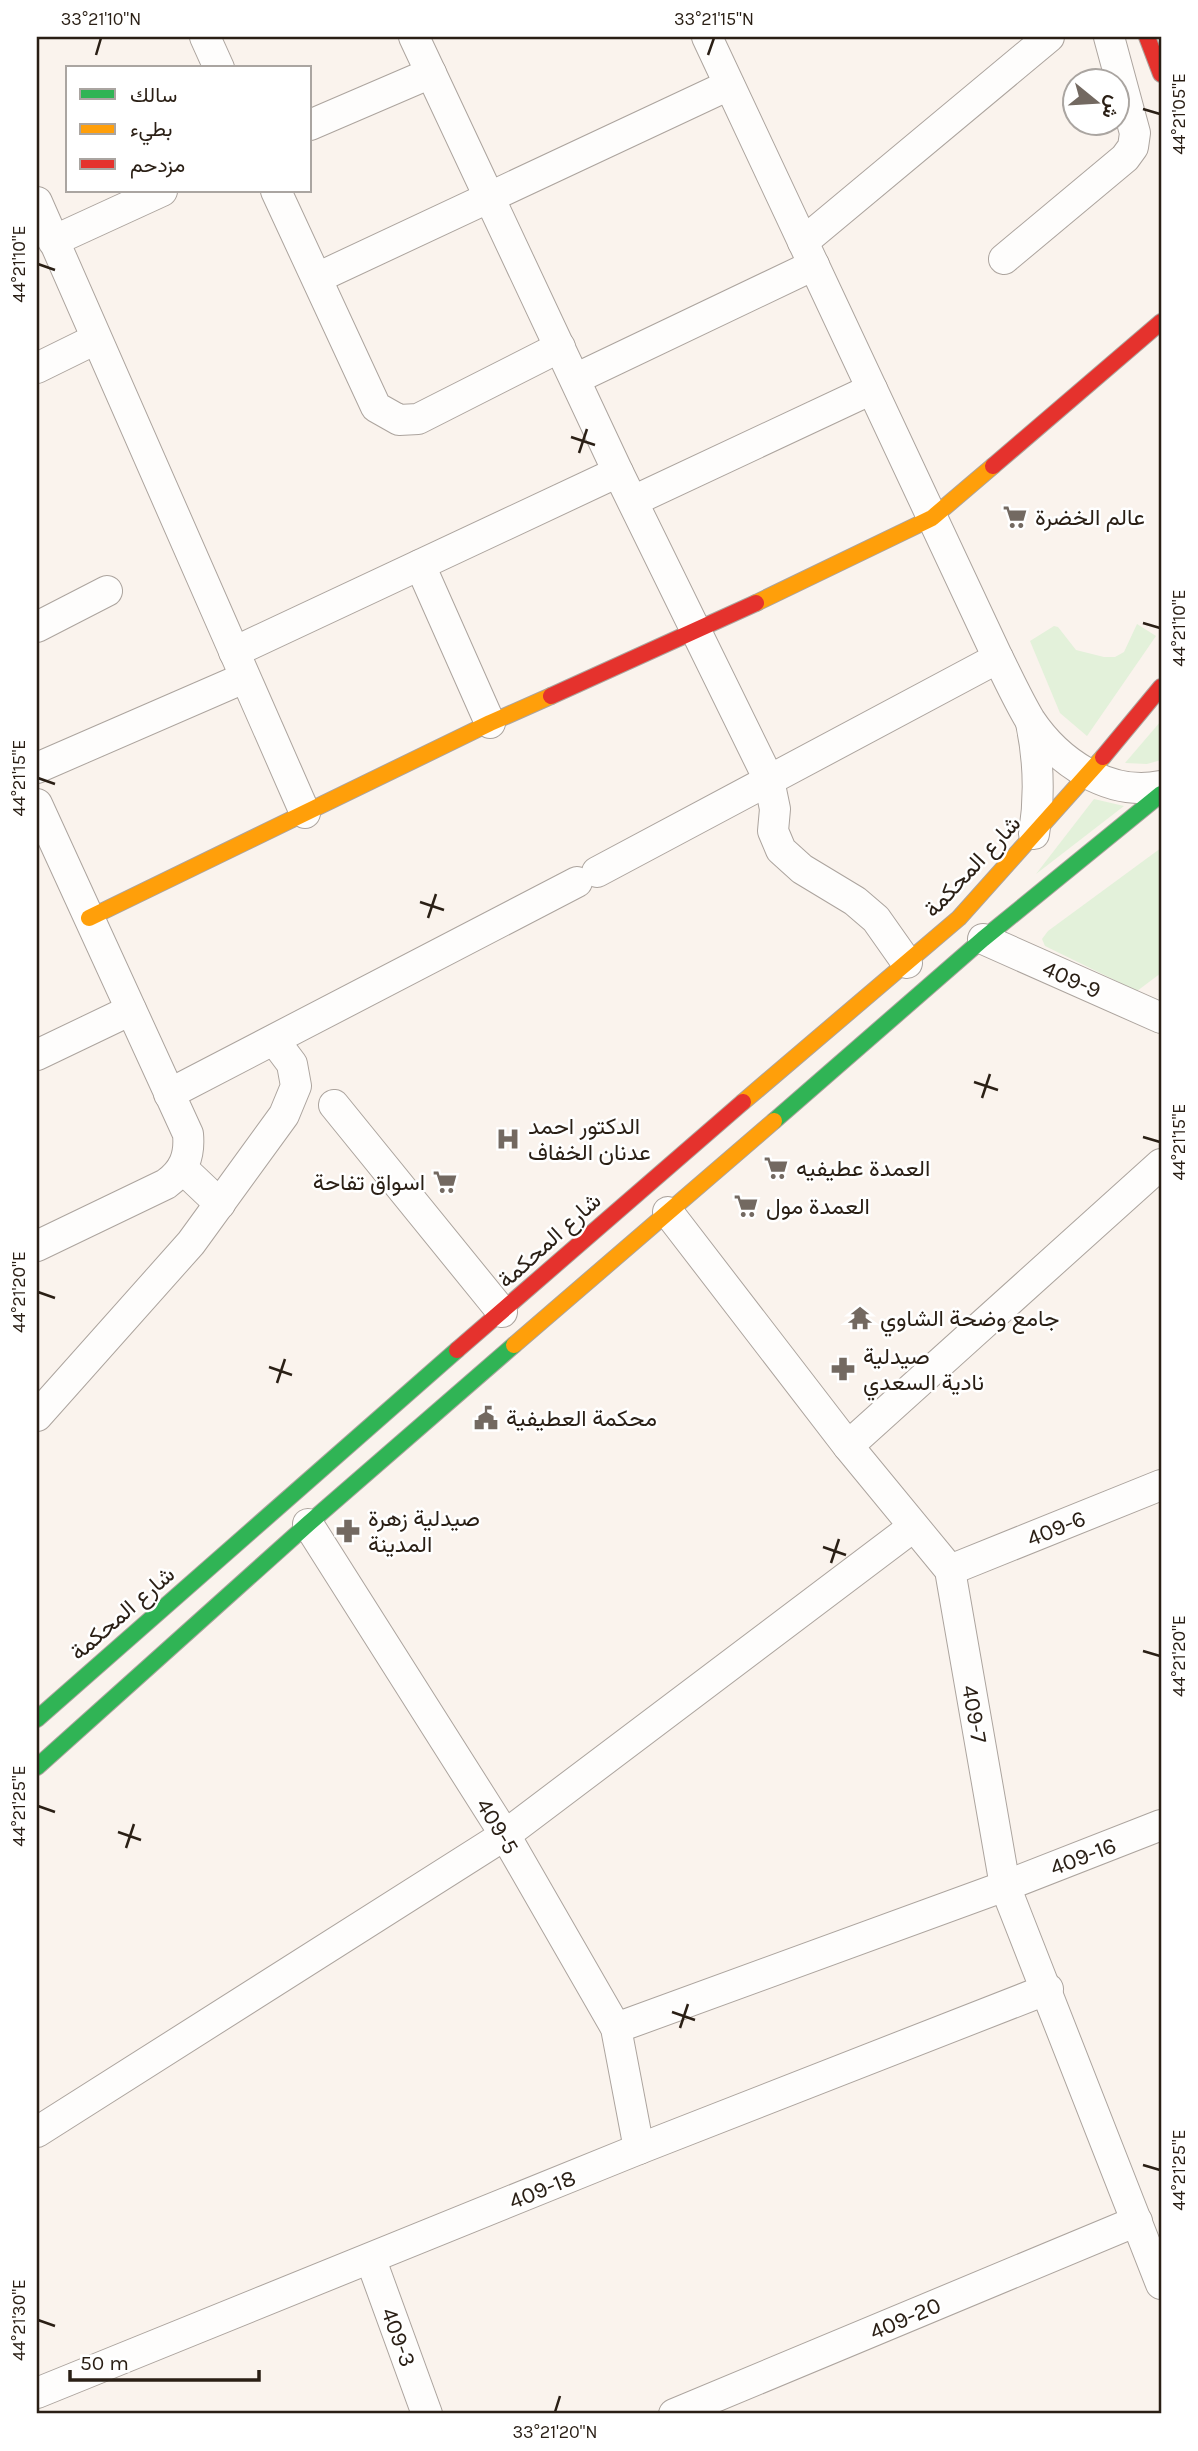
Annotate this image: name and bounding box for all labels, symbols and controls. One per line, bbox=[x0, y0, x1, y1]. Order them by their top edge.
text: 33°21'10"N bbox=[61, 8, 141, 30]
text: 33°21'15"N bbox=[674, 8, 754, 30]
legend bbox=[66, 66, 312, 192]
north arrow bbox=[1062, 66, 1132, 136]
text: 44°21'05"E bbox=[1168, 73, 1190, 155]
text: سالك bbox=[130, 83, 177, 107]
text: ش bbox=[1097, 93, 1125, 121]
text: بطيء bbox=[130, 117, 173, 146]
text: مزدحم bbox=[130, 153, 185, 179]
text: 44°21'10"E bbox=[8, 225, 30, 303]
supermarket icon: عالم الخضرة bbox=[1001, 503, 1029, 531]
place label: عالم الخضرة bbox=[1035, 504, 1145, 532]
text: 44°21'10"E bbox=[1168, 589, 1190, 667]
text: 44°21'15"E bbox=[8, 740, 30, 816]
street label: شارع المحكمة bbox=[918, 810, 1028, 924]
street label: 409-9 bbox=[1038, 955, 1105, 1004]
text: 44°21'15"E bbox=[1168, 1104, 1190, 1180]
place label: الدكتور احمد عدنان الخفاف bbox=[528, 1113, 651, 1166]
hospital icon: الدكتور احمد عدنان الخفاف bbox=[494, 1125, 522, 1153]
supermarket icon: العمدة عطيفيه bbox=[762, 1154, 790, 1182]
place label: العمدة عطيفيه bbox=[796, 1155, 930, 1182]
supermarket icon: اسواق تفاحة bbox=[431, 1168, 459, 1196]
place label: اسواق تفاحة bbox=[313, 1169, 425, 1197]
street label: شارع المحكمة bbox=[492, 1187, 608, 1295]
supermarket icon: العمدة مول bbox=[732, 1192, 760, 1220]
place label: العمدة مول bbox=[766, 1193, 870, 1221]
text: 44°21'20"E bbox=[8, 1251, 30, 1333]
temple icon: جامع وضحة الشاوي bbox=[846, 1304, 874, 1332]
place label: جامع وضحة الشاوي bbox=[880, 1305, 1059, 1337]
place label: صيدلية نادية السعدي bbox=[863, 1343, 984, 1401]
pharmacy icon: صيدلية نادية السعدي bbox=[829, 1355, 857, 1383]
public building icon: محكمة العطيفية bbox=[472, 1404, 500, 1432]
place label: محكمة العطيفية bbox=[506, 1405, 657, 1432]
place label: صيدلية زهرة المدينة bbox=[368, 1505, 480, 1558]
street label: 409-6 bbox=[1023, 1505, 1090, 1552]
pharmacy icon: صيدلية زهرة المدينة bbox=[334, 1517, 362, 1545]
street label: شارع المحكمة bbox=[65, 1561, 181, 1668]
text: 44°21'20"E bbox=[1168, 1615, 1190, 1697]
street label: 409-7 bbox=[956, 1683, 993, 1746]
text: 44°21'25"E bbox=[8, 1765, 30, 1847]
street label: 409-5 bbox=[470, 1793, 525, 1859]
street label: 409-16 bbox=[1046, 1832, 1120, 1881]
text: 44°21'25"E bbox=[1168, 2129, 1190, 2211]
street label: 409-18 bbox=[505, 2164, 580, 2215]
text: 44°21'30"E bbox=[8, 2279, 30, 2361]
street label: 409-20 bbox=[865, 2291, 945, 2346]
street label: 409-3 bbox=[375, 2304, 422, 2371]
scale bar bbox=[70, 2339, 259, 2383]
text: 50 m bbox=[80, 2351, 129, 2375]
text: 33°21'20"N bbox=[512, 2421, 598, 2443]

